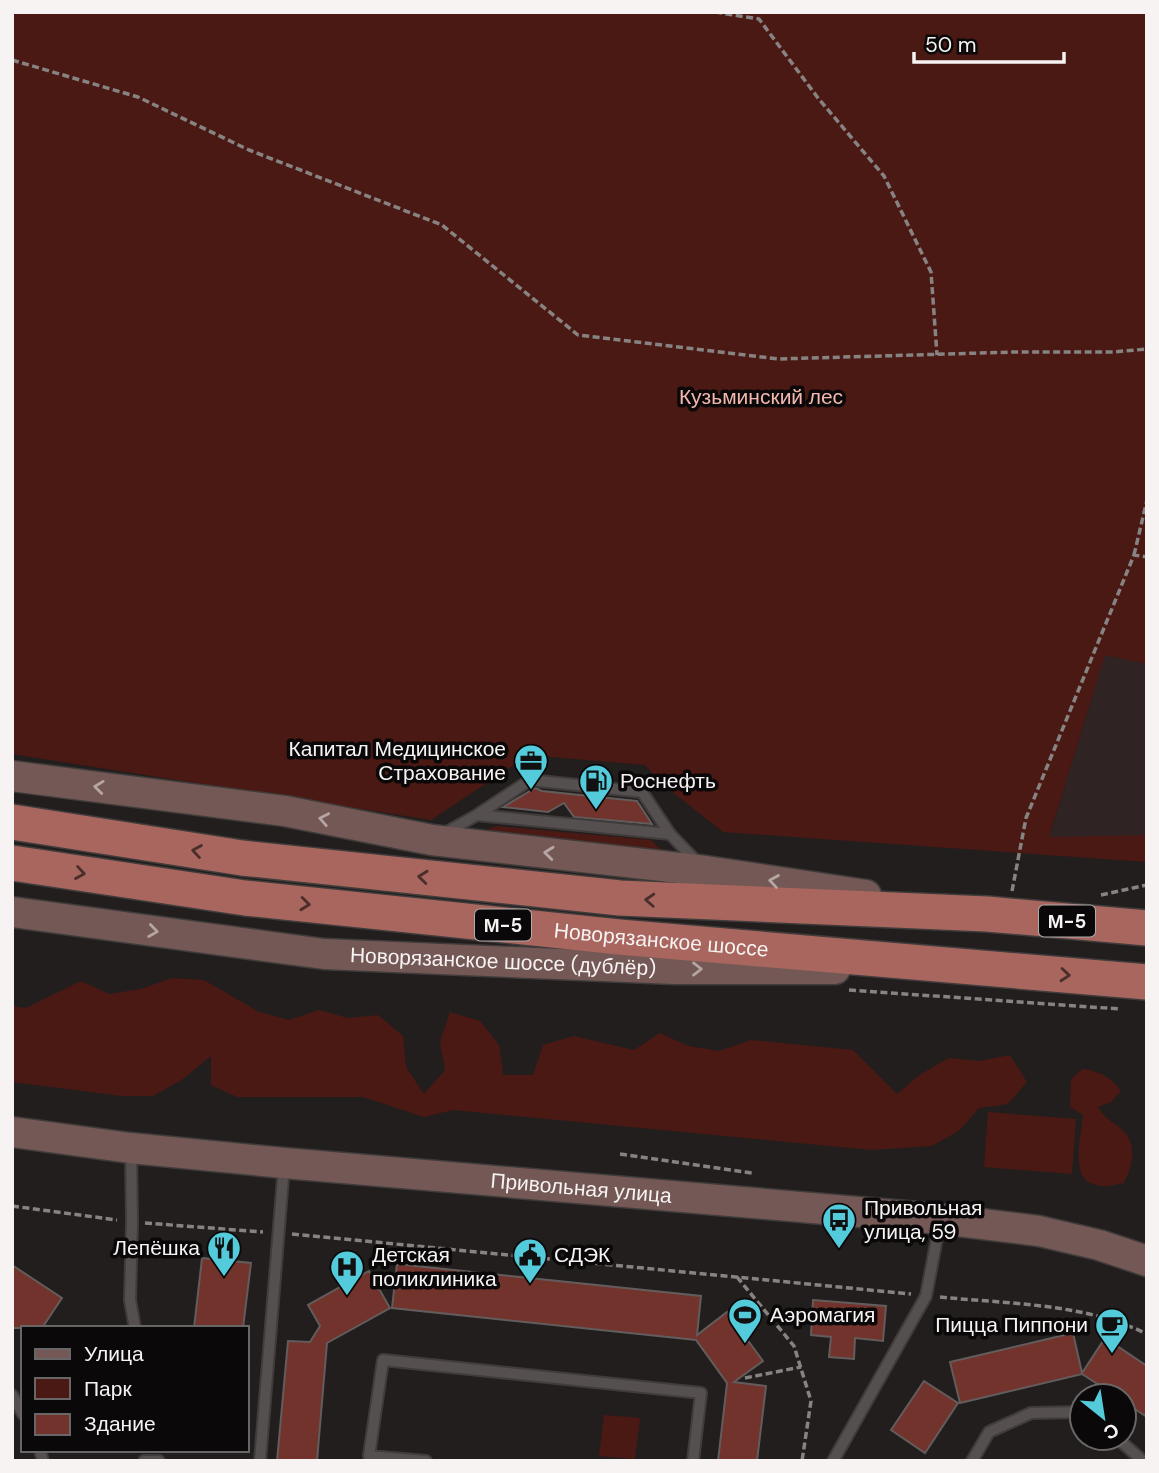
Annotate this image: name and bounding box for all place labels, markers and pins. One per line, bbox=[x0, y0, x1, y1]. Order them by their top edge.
place label: Капитал Медицинское Страхование bbox=[289, 735, 506, 787]
office icon: Капитал Медицинское Страхование bbox=[512, 742, 550, 791]
fuel station icon: Роснефть bbox=[577, 762, 615, 811]
place label: Роснефть bbox=[620, 767, 716, 795]
place label: Привольная улица, 59 bbox=[864, 1194, 982, 1246]
bus stop icon: Привольная улица, 59 bbox=[820, 1201, 858, 1250]
restaurant icon: Лепёшка bbox=[205, 1229, 243, 1278]
place label: Лепёшка bbox=[113, 1234, 200, 1262]
public building icon: СДЭК bbox=[511, 1236, 549, 1285]
place label: Детская поликлиника bbox=[372, 1241, 497, 1293]
place label: СДЭК bbox=[554, 1241, 611, 1269]
hospital icon: Детская поликлиника bbox=[328, 1248, 366, 1297]
sports icon: Аэромагия bbox=[726, 1296, 764, 1345]
place label: Аэромагия bbox=[770, 1301, 875, 1329]
cafe icon: Пицца Пиппони bbox=[1093, 1306, 1131, 1355]
place label: Пицца Пиппони bbox=[935, 1311, 1088, 1339]

